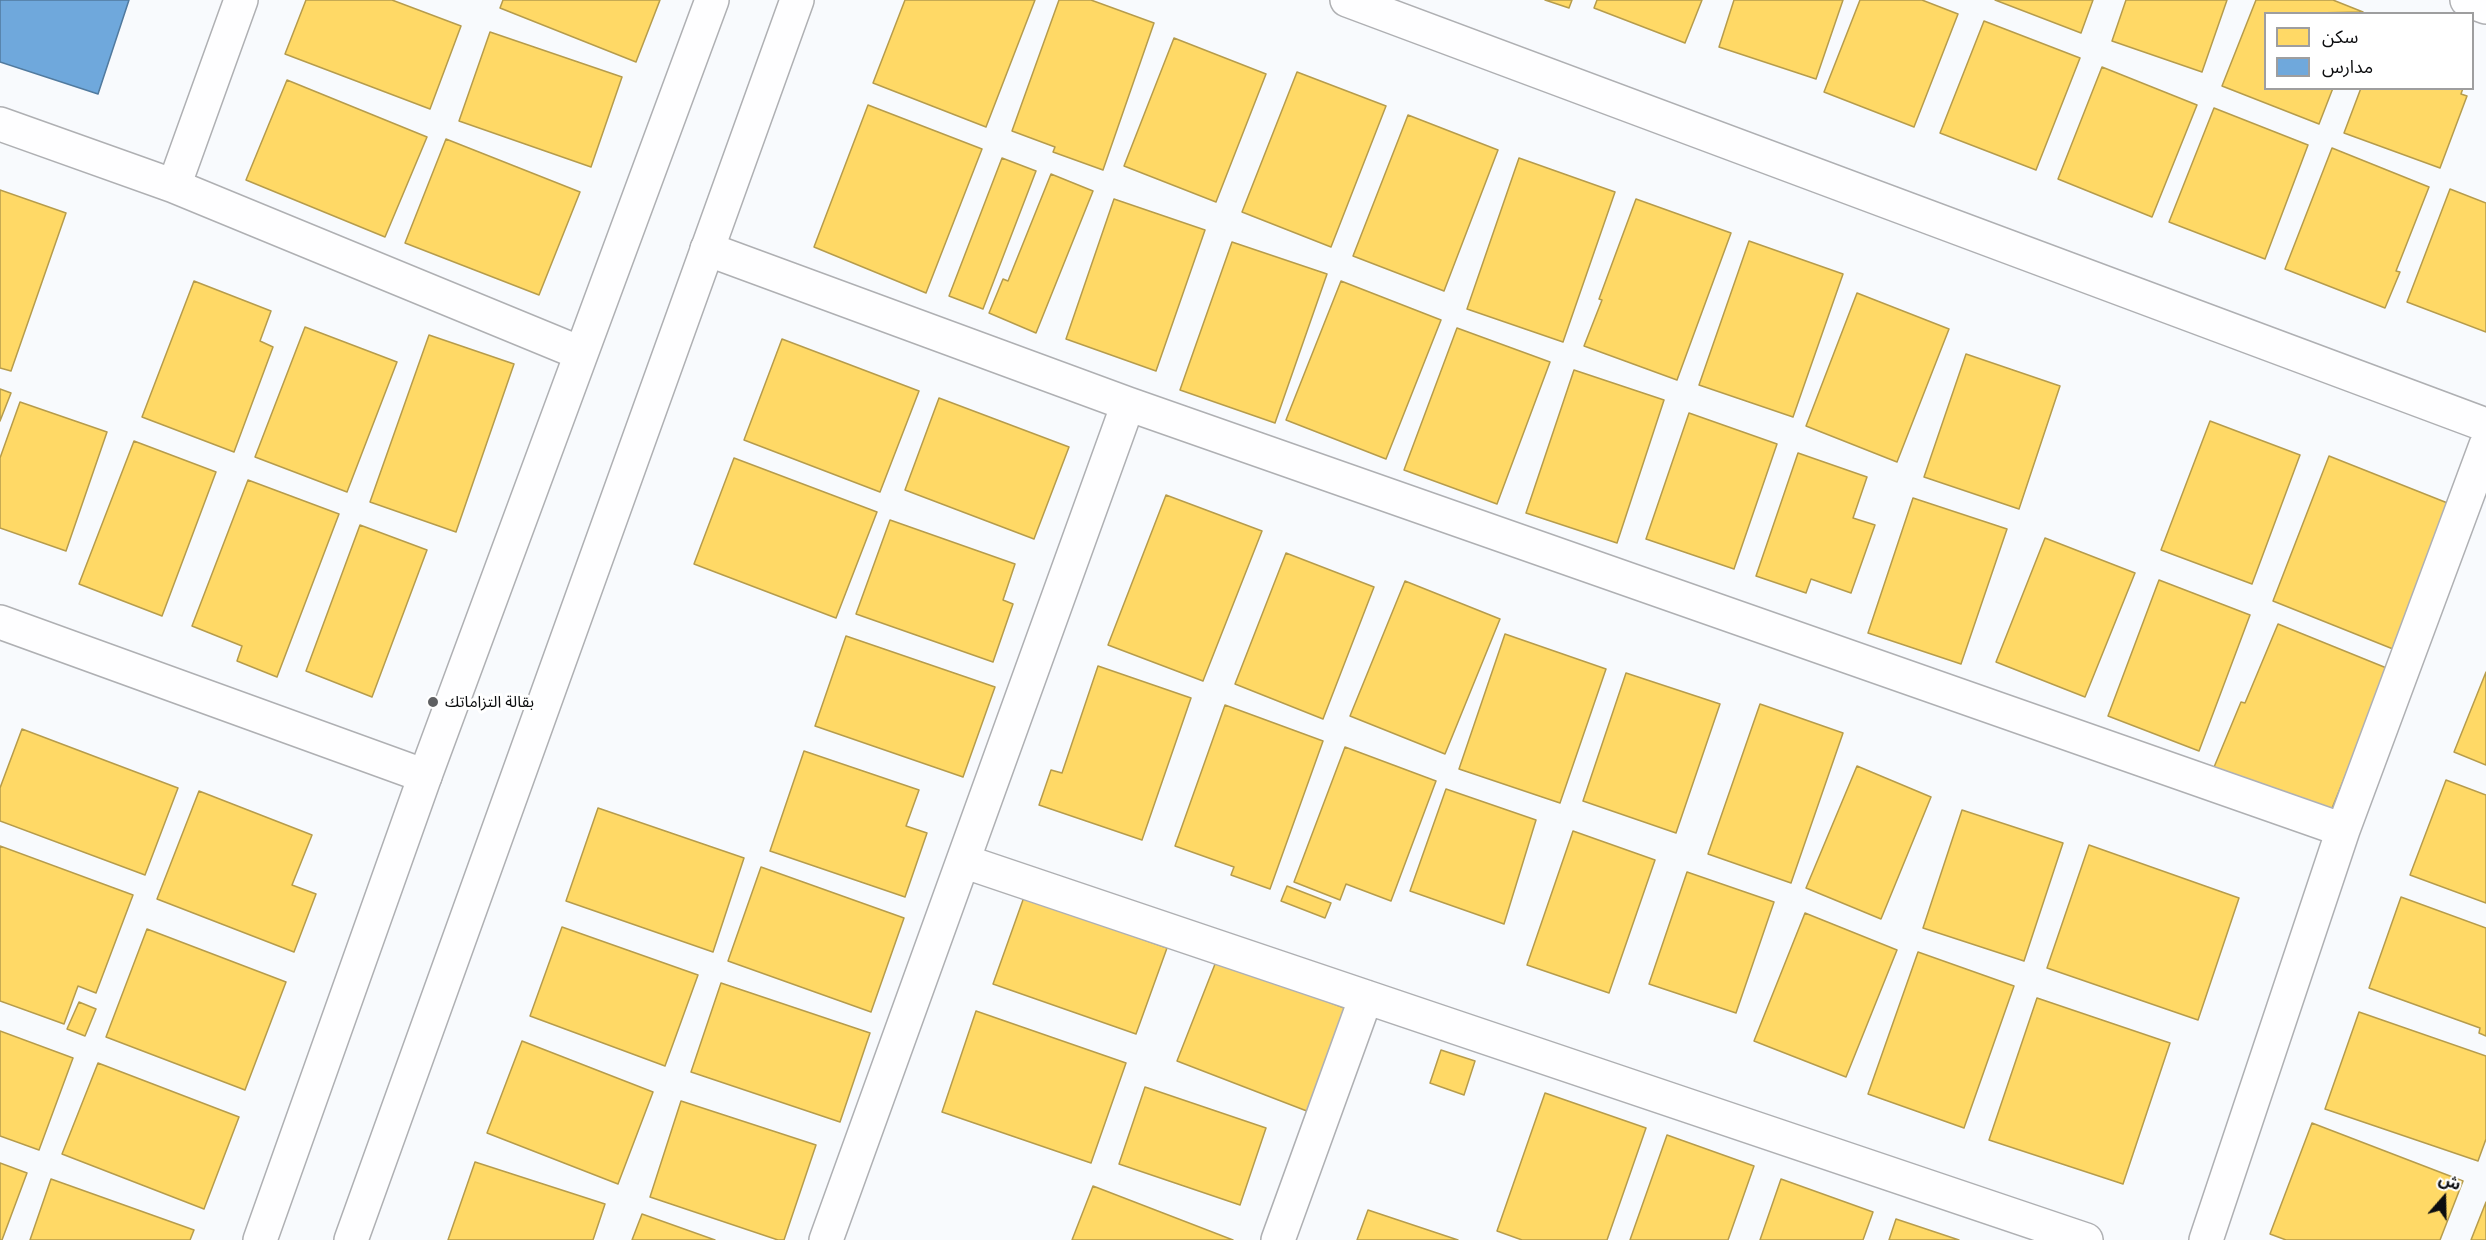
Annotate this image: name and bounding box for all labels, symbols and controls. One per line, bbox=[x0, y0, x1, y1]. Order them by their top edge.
legend bbox=[2264, 12, 2474, 90]
text: سكن bbox=[2322, 25, 2358, 47]
text: مدارس bbox=[2322, 55, 2373, 77]
place label: بقالة التزاماتك bbox=[445, 692, 534, 712]
marker: بقالة التزاماتك bbox=[426, 695, 440, 709]
north arrow bbox=[2414, 1168, 2474, 1228]
text: ش bbox=[2436, 1168, 2464, 1194]

